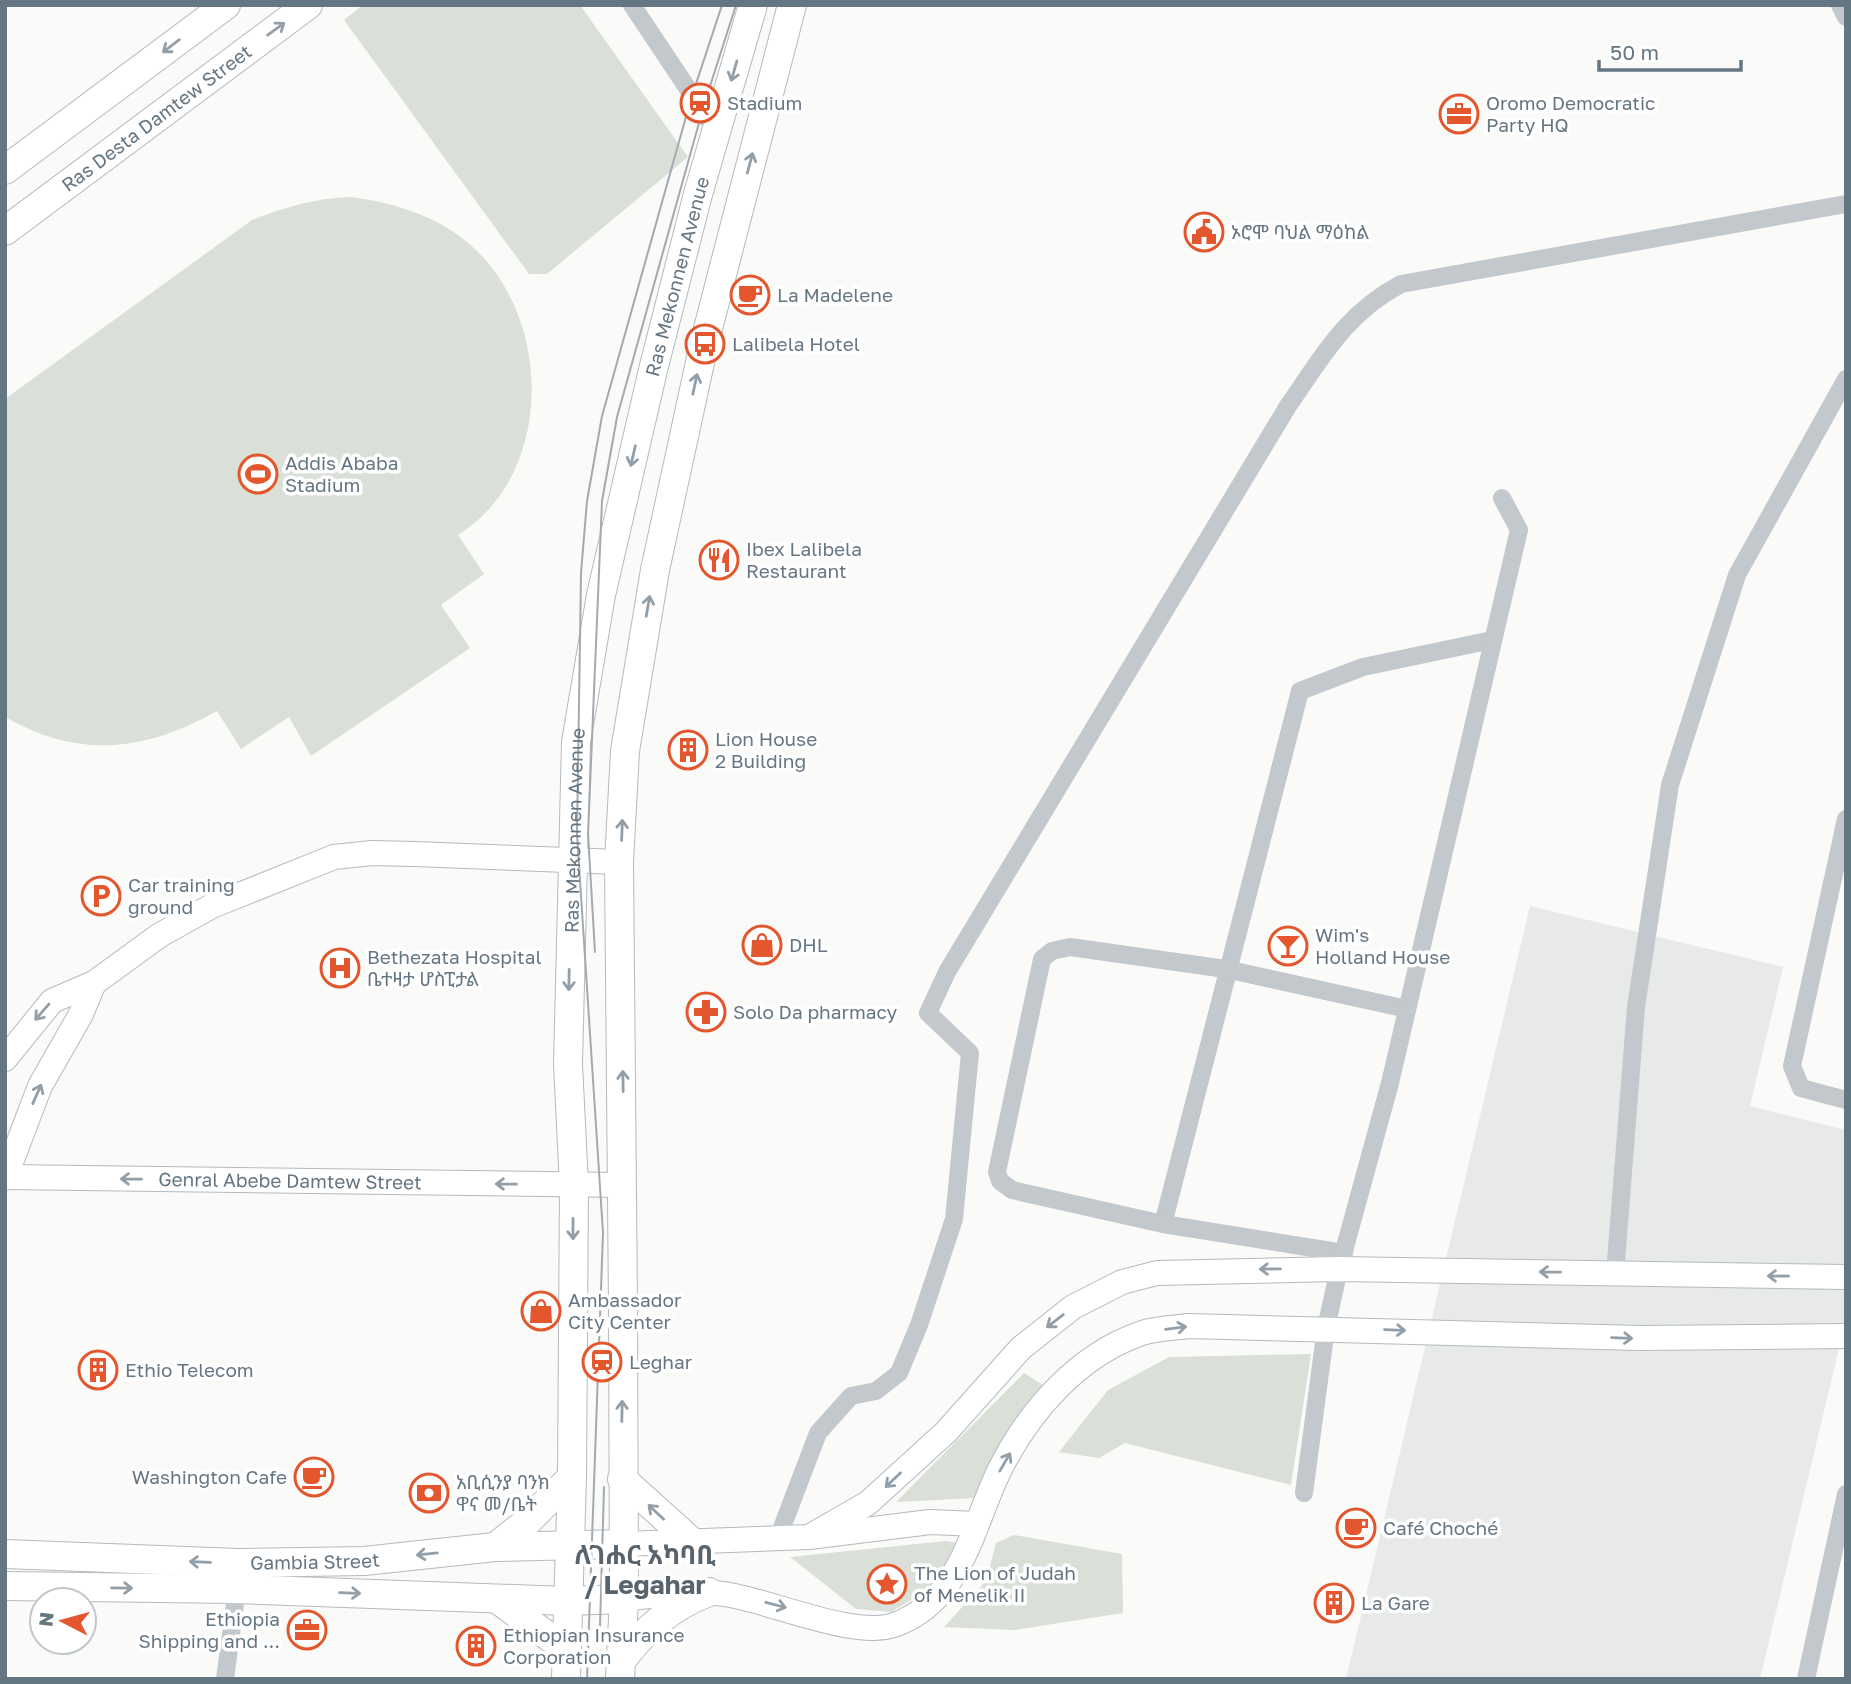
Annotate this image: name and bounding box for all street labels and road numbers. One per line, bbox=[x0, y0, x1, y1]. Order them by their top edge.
street label: Ras Desta Damtew Street bbox=[57, 39, 256, 196]
street label: Ras Mekonnen Avenue bbox=[640, 174, 713, 379]
street label: Ras Mekonnen Avenue bbox=[559, 726, 589, 933]
street label: Genral Abebe Damtew Street bbox=[158, 1167, 422, 1193]
street label: Gambia Street bbox=[250, 1547, 381, 1574]

